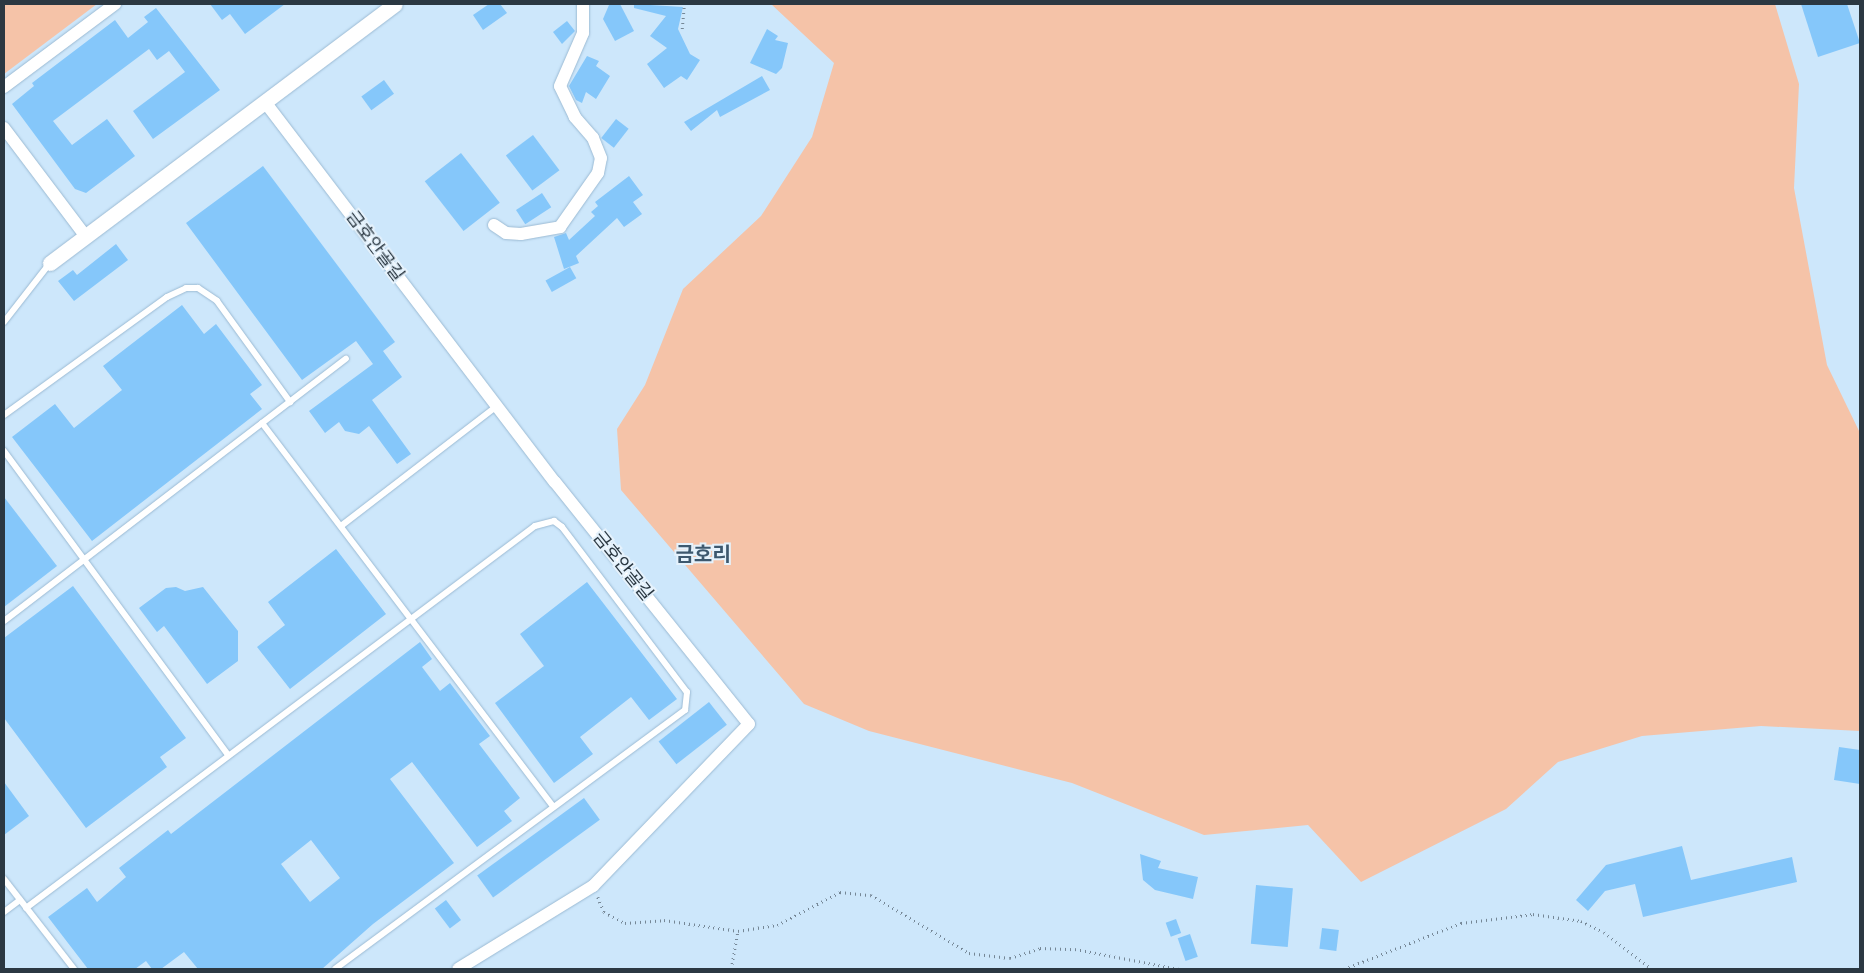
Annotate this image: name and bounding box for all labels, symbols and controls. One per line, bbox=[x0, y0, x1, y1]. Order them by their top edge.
street label: 금호안골길 bbox=[341, 206, 409, 286]
street label: 금호안골길 bbox=[589, 527, 657, 605]
district label: 금호리 bbox=[675, 542, 731, 566]

